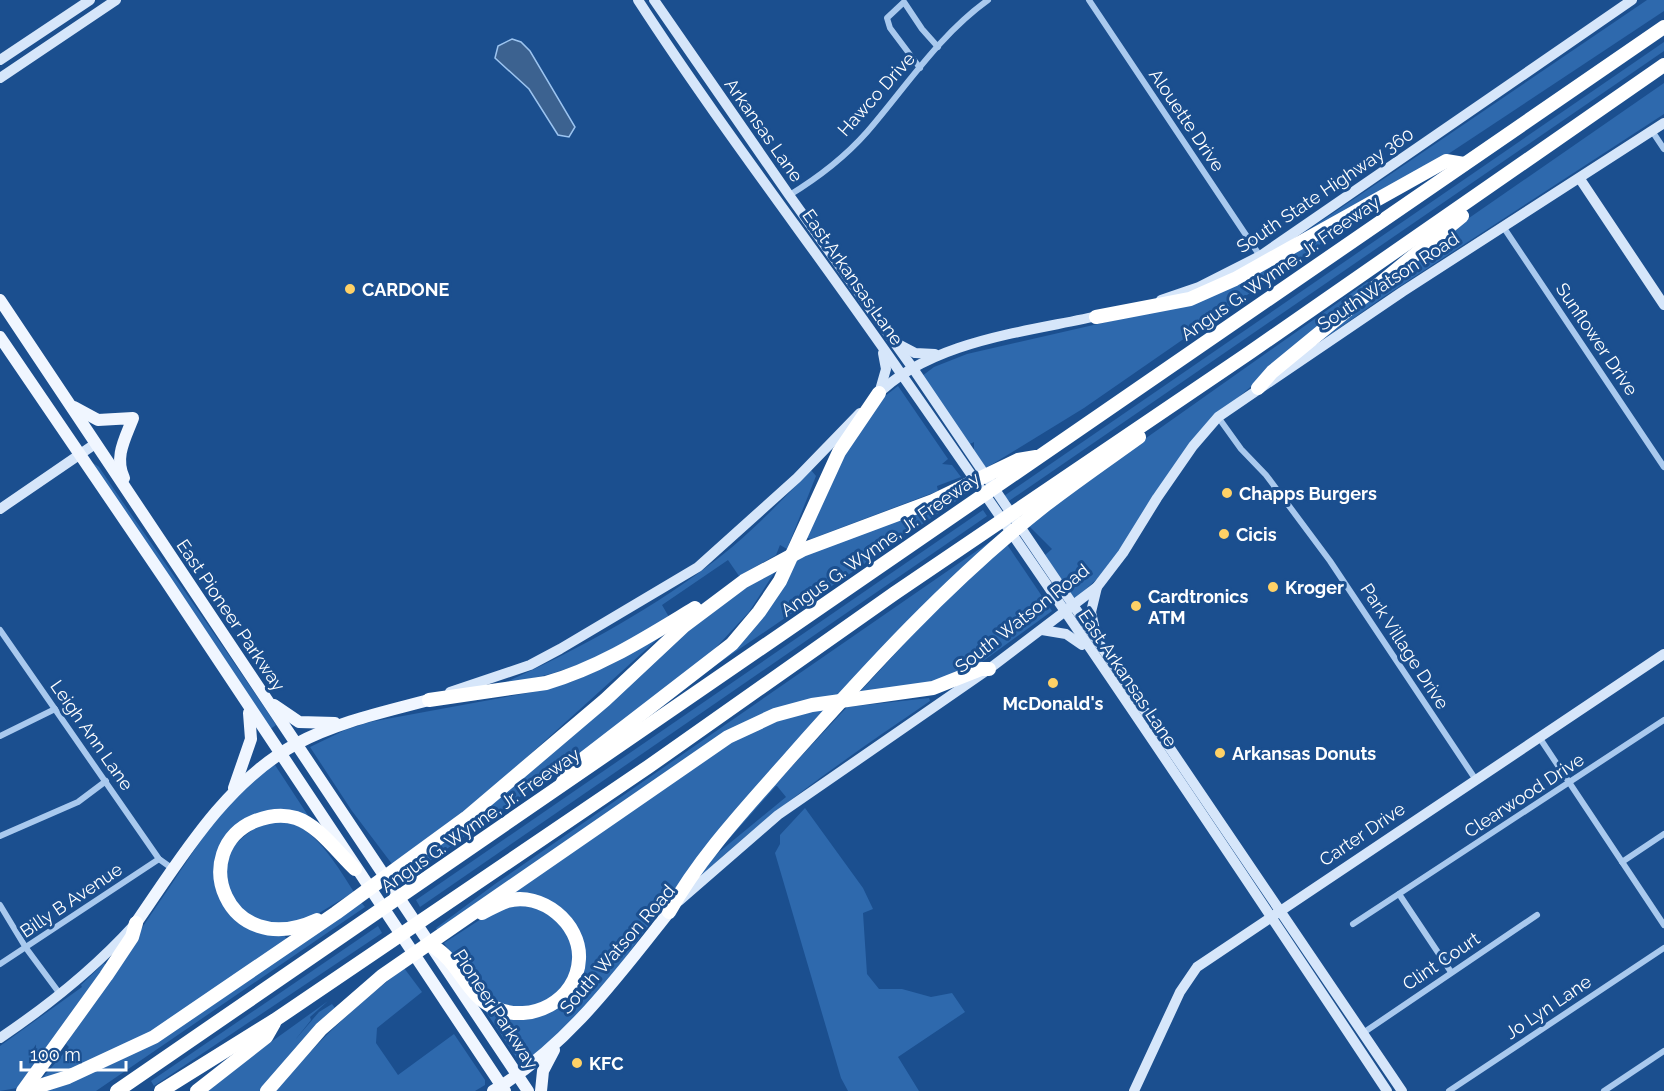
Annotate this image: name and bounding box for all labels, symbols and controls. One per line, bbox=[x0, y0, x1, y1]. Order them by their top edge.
street label: Hawco Drive bbox=[833, 48, 919, 140]
street label: Alouette Drive bbox=[1145, 65, 1229, 176]
street label: Arkansas Lane bbox=[721, 74, 808, 186]
street label: South State Highway 360 bbox=[1233, 123, 1417, 257]
street label: Angus G. Wynne, Jr. Freeway bbox=[1177, 191, 1384, 345]
street label: East Arkansas Lane bbox=[798, 205, 908, 349]
street label: South Watson Road bbox=[1313, 227, 1463, 335]
place label: CARDONE bbox=[362, 279, 449, 300]
street label: Sunflower Drive bbox=[1552, 279, 1643, 400]
marker: CARDONE bbox=[343, 282, 357, 296]
street label: Angus G. Wynne, Jr. Freeway bbox=[777, 467, 984, 621]
place label: Chapps Burgers bbox=[1239, 483, 1377, 504]
marker: Chapps Burgers bbox=[1220, 486, 1234, 500]
place label: Cicis bbox=[1236, 524, 1277, 545]
marker: Cicis bbox=[1217, 527, 1231, 541]
street label: East Pioneer Parkway bbox=[172, 535, 290, 695]
street label: South Watson Road bbox=[951, 559, 1093, 677]
place label: Kroger bbox=[1285, 577, 1344, 598]
street label: Park Village Drive bbox=[1357, 579, 1454, 713]
marker: Kroger bbox=[1266, 580, 1280, 594]
place label: Cardtronics ATM bbox=[1148, 586, 1248, 628]
marker: Cardtronics ATM bbox=[1129, 599, 1143, 613]
street label: East Arkansas Lane bbox=[1074, 605, 1182, 751]
street label: Leigh Ann Lane bbox=[46, 676, 138, 794]
marker: McDonald's bbox=[1046, 676, 1060, 690]
place label: McDonald's bbox=[1003, 693, 1104, 714]
street label: Angus G. Wynne, Jr. Freeway bbox=[377, 743, 584, 897]
place label: Arkansas Donuts bbox=[1232, 743, 1376, 764]
marker: Arkansas Donuts bbox=[1213, 746, 1227, 760]
street label: Clearwood Drive bbox=[1460, 748, 1588, 841]
street label: Carter Drive bbox=[1315, 798, 1409, 870]
street label: Billy B Avenue bbox=[16, 858, 126, 942]
street label: South Watson Road bbox=[555, 880, 679, 1018]
street label: Clint Court bbox=[1399, 928, 1483, 994]
street label: Pioneer Parkway bbox=[450, 945, 543, 1073]
street label: Jo Lyn Lane bbox=[1501, 970, 1595, 1043]
scale bar bbox=[21, 1034, 126, 1072]
text: 100 m bbox=[30, 1044, 81, 1065]
place label: KFC bbox=[589, 1053, 624, 1074]
marker: KFC bbox=[570, 1056, 584, 1070]

